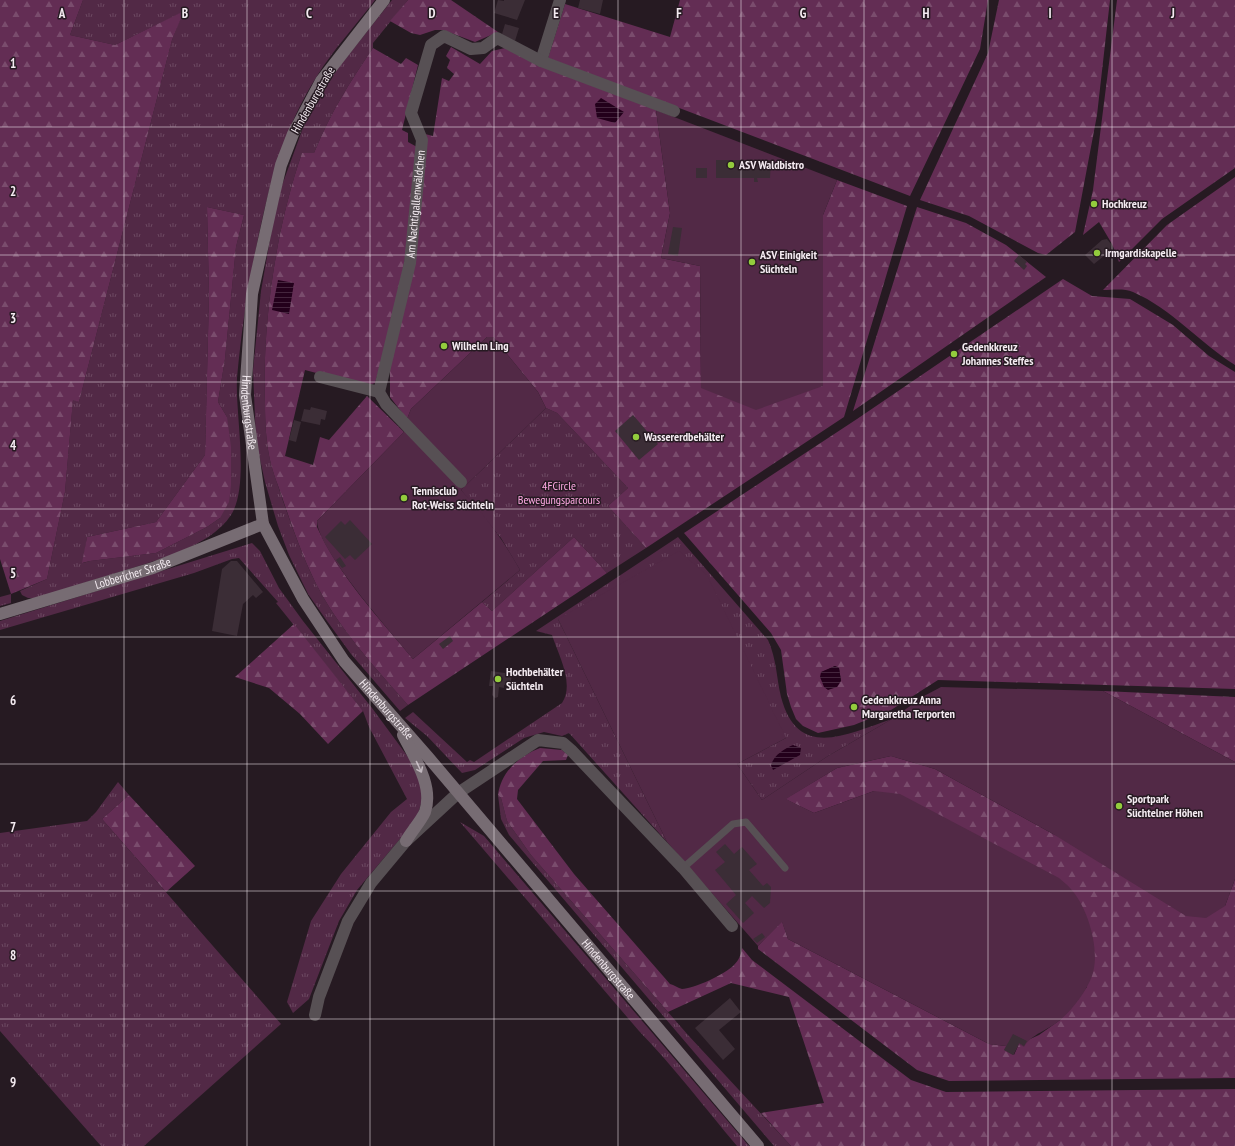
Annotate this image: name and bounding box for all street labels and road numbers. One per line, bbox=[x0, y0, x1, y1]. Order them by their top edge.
street label: Hindenburgstraße bbox=[287, 64, 338, 136]
street label: Am Nachtigallenwäldchen bbox=[403, 149, 428, 259]
street label: Hindenburgstraße bbox=[238, 375, 261, 451]
street label: Lobbericher Straße bbox=[93, 554, 173, 592]
street label: Hindenburgstraße bbox=[356, 676, 417, 742]
street label: Hindenburgstraße bbox=[579, 936, 639, 1003]

